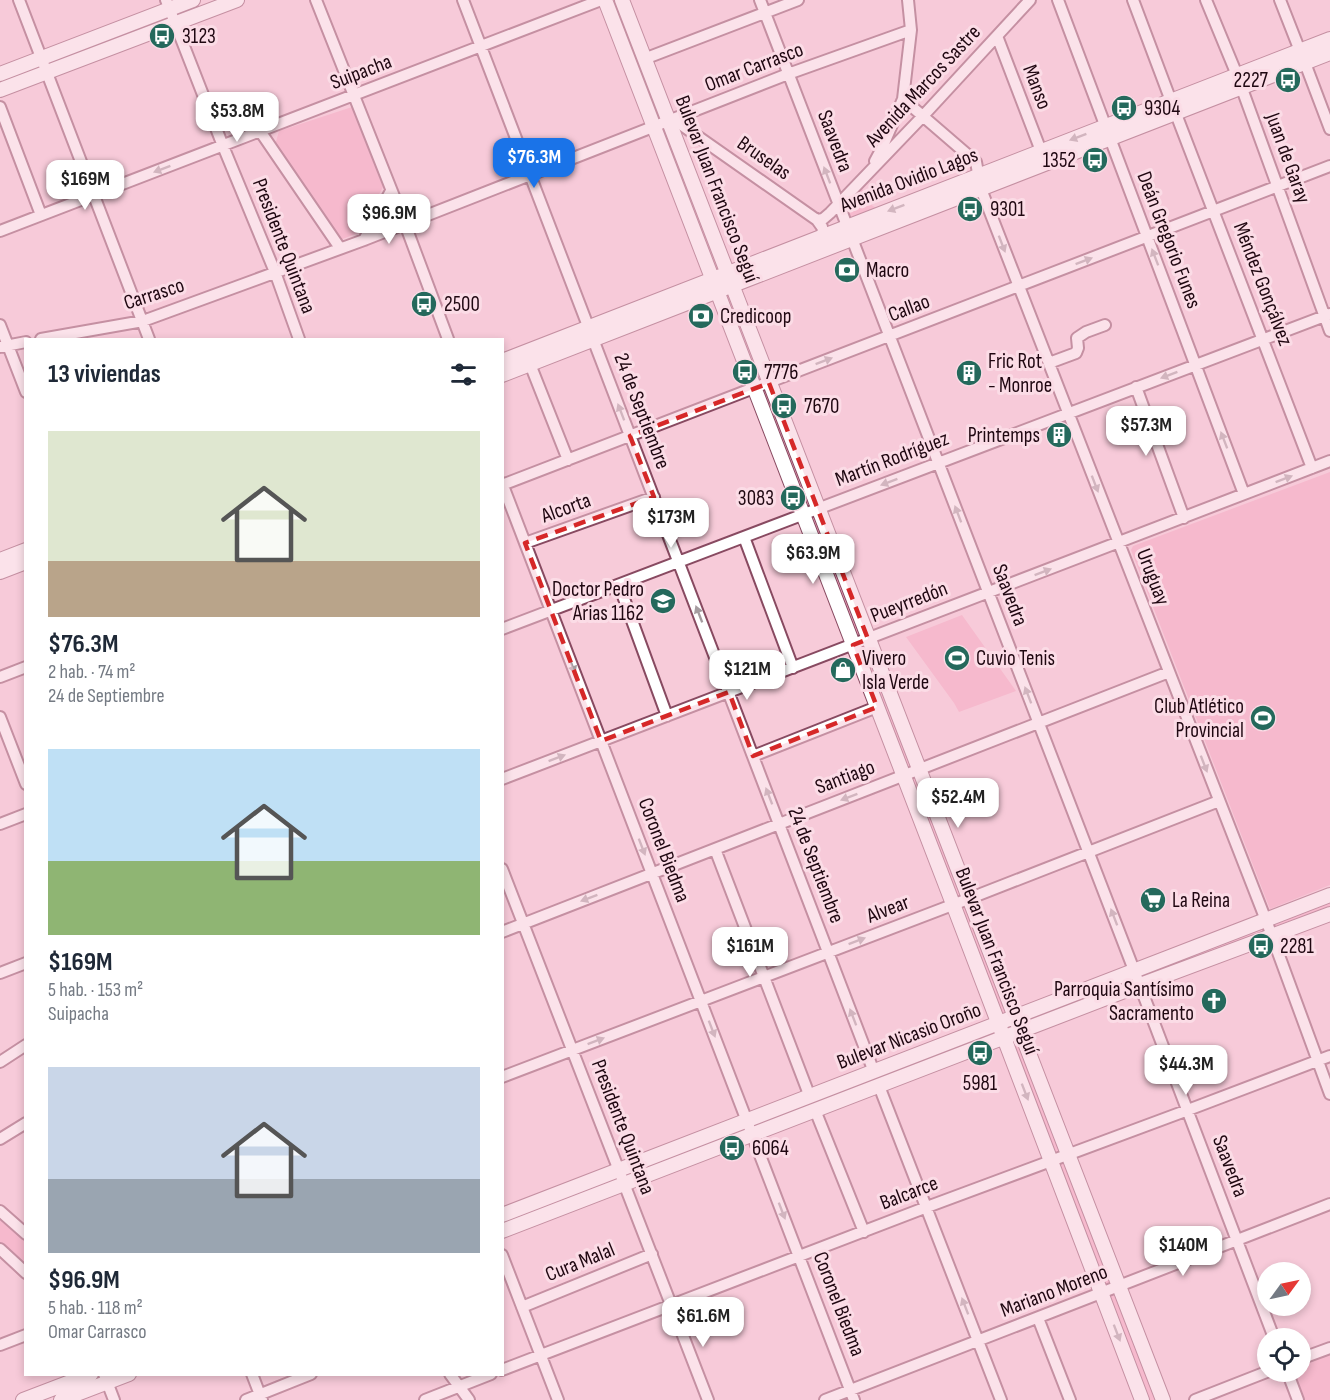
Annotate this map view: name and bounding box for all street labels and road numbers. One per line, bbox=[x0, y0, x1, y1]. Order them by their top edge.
street label: Avenida Marcos Sastre bbox=[859, 20, 986, 153]
street label: Omar Carrasco bbox=[701, 37, 807, 97]
street label: Suipacha bbox=[327, 49, 395, 95]
street label: Manso bbox=[1017, 61, 1057, 113]
street label: Bulevar Juan Francisco Seguí bbox=[670, 92, 764, 286]
street label: Saavedra bbox=[812, 107, 858, 175]
street label: Juan de Garay bbox=[1260, 109, 1316, 207]
street label: Bruselas bbox=[732, 131, 796, 185]
street label: Avenida Ovidio Lagos bbox=[836, 142, 981, 218]
street label: Deán Gregorio Funes bbox=[1131, 168, 1207, 312]
street label: Presidente Quintana bbox=[247, 175, 321, 317]
street label: Méndez Gonçálvez bbox=[1228, 219, 1298, 350]
street label: Carrasco bbox=[121, 272, 187, 316]
street label: Callao bbox=[885, 289, 933, 327]
street label: 24 de Septiembre bbox=[608, 349, 676, 473]
street label: Martín Rodríguez bbox=[832, 426, 953, 492]
street label: Alcorta bbox=[537, 488, 594, 529]
street label: Uruguay bbox=[1131, 545, 1175, 609]
street label: Saavedra bbox=[987, 561, 1033, 629]
street label: Pueyrredón bbox=[867, 576, 951, 628]
street label: Santiago bbox=[812, 754, 878, 800]
street label: Coronel Biedma bbox=[633, 794, 695, 906]
street label: 24 de Septiembre bbox=[782, 803, 850, 927]
street label: Bulevar Juan Francisco Seguí bbox=[950, 864, 1044, 1058]
street label: Alvear bbox=[862, 890, 913, 929]
street label: Bulevar Nicasio Oroño bbox=[833, 997, 985, 1075]
street label: Presidente Quintana bbox=[586, 1056, 660, 1198]
street label: Saavedra bbox=[1207, 1132, 1253, 1200]
street label: Balcarce bbox=[876, 1171, 942, 1215]
street label: Cura Malal bbox=[542, 1237, 618, 1287]
street label: Coronel Biedma bbox=[808, 1248, 870, 1360]
street label: Mariano Moreno bbox=[997, 1259, 1111, 1323]

